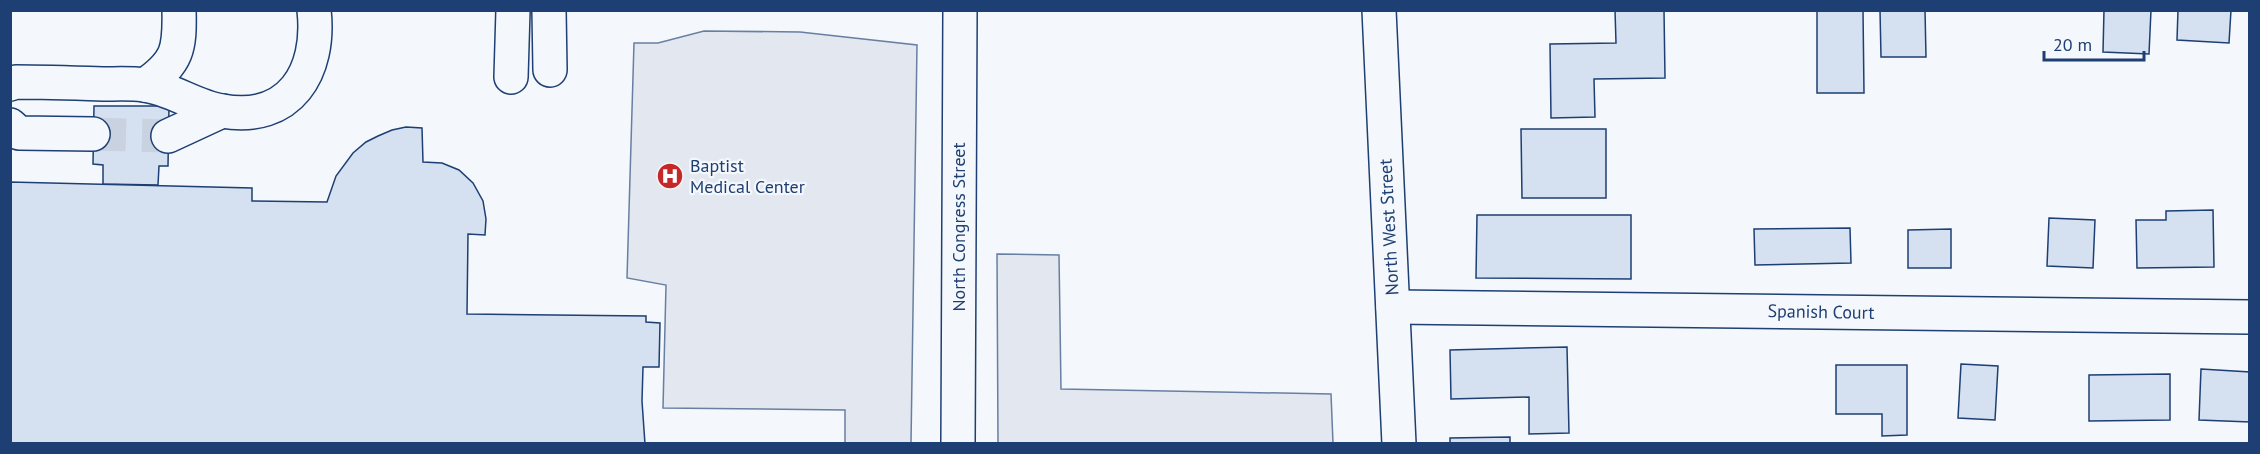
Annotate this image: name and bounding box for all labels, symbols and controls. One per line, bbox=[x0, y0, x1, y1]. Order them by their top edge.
scale bar bbox=[2044, 24, 2144, 62]
text: 20 m bbox=[2053, 33, 2092, 56]
street label: North Congress Street bbox=[947, 142, 970, 312]
place label: Baptist Medical Center bbox=[690, 154, 805, 198]
street label: North West Street bbox=[1373, 158, 1404, 296]
hospital icon: Baptist Medical Center bbox=[655, 161, 685, 191]
street label: Spanish Court bbox=[1767, 299, 1875, 324]

